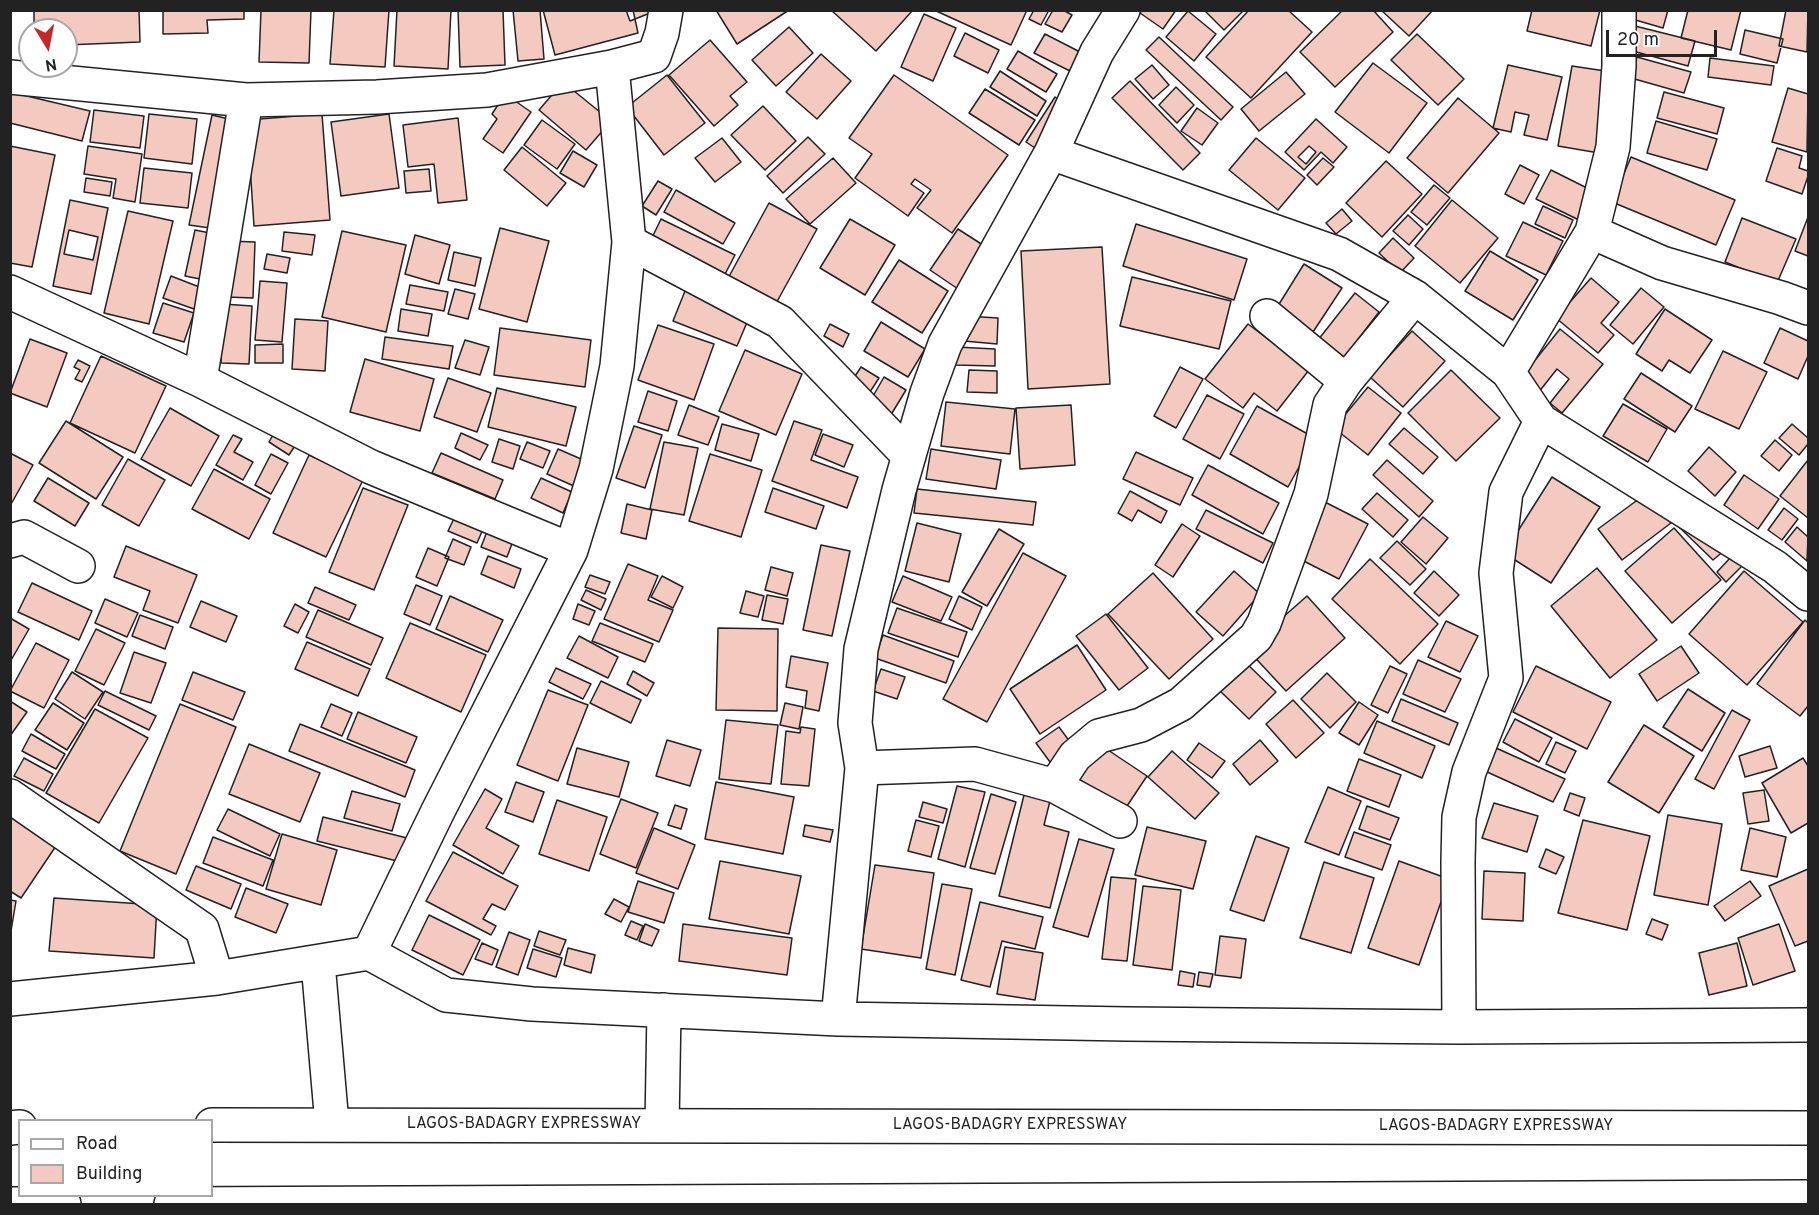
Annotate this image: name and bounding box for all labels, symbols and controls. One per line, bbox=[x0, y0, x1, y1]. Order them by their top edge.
north arrow bbox=[18, 18, 78, 78]
scale bar bbox=[1609, 18, 1720, 56]
text: 20 m bbox=[1617, 29, 1659, 52]
text: N bbox=[43, 53, 58, 75]
street label: LAGOS-BADAGRY EXPRESSWAY bbox=[407, 1115, 641, 1135]
street label: LAGOS-BADAGRY EXPRESSWAY bbox=[893, 1116, 1127, 1136]
street label: LAGOS-BADAGRY EXPRESSWAY bbox=[1379, 1117, 1613, 1137]
legend bbox=[18, 1119, 213, 1197]
text: Road bbox=[76, 1133, 118, 1156]
text: Building bbox=[76, 1163, 142, 1186]

